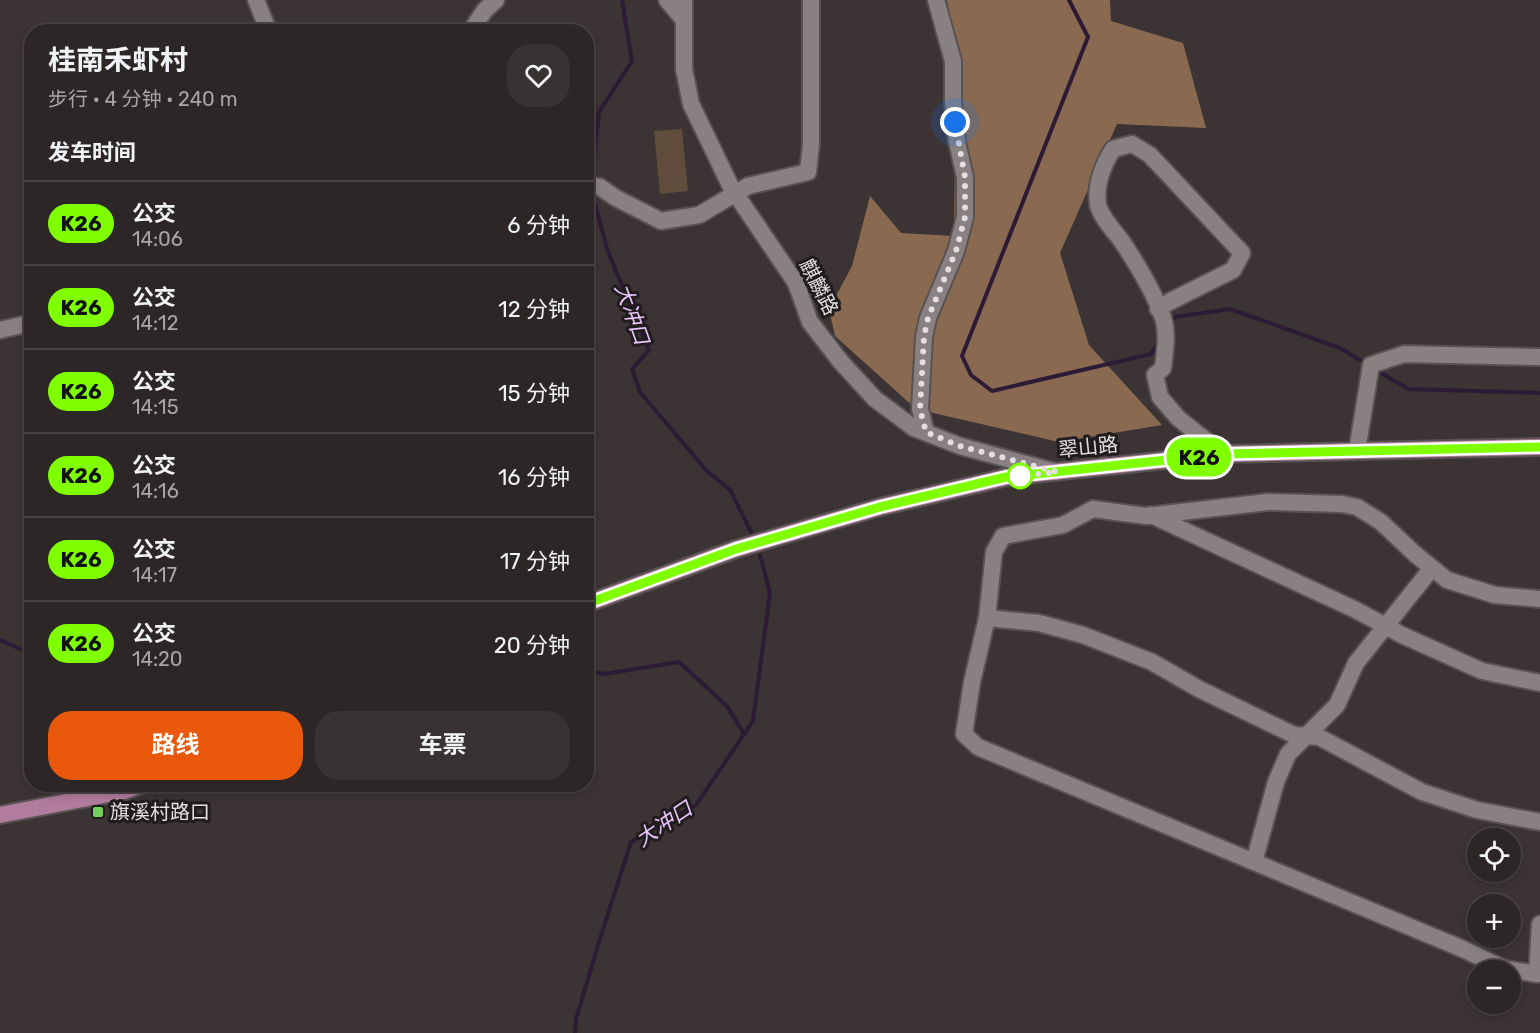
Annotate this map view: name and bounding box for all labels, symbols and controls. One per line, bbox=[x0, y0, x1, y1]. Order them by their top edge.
text: 桂南禾虾村 bbox=[48, 44, 188, 77]
button: heart bbox=[507, 44, 570, 107]
text: 步行 · 4 分钟 · 240 m bbox=[48, 87, 237, 111]
your location bbox=[940, 107, 970, 137]
text: 发车时间 bbox=[48, 139, 136, 166]
text: 公交 bbox=[132, 200, 176, 227]
text: K26 bbox=[60, 211, 102, 236]
text: 6 分钟 bbox=[507, 212, 570, 239]
text: 14:06 bbox=[132, 227, 183, 251]
street label: 麒麟路 bbox=[795, 255, 843, 319]
water label: 大冲口 bbox=[610, 280, 656, 350]
text: 公交 bbox=[132, 284, 176, 311]
text: K26 bbox=[60, 295, 102, 320]
text: 12 分钟 bbox=[498, 296, 570, 323]
text: 14:12 bbox=[132, 311, 178, 335]
text: 公交 bbox=[132, 368, 176, 395]
text: K26 bbox=[60, 379, 102, 404]
text: 15 分钟 bbox=[498, 380, 570, 407]
text: 14:15 bbox=[132, 395, 179, 419]
street label: 翠山路 bbox=[1057, 432, 1119, 462]
line badge: K26 bbox=[1164, 438, 1234, 476]
text: K26 bbox=[1178, 445, 1220, 470]
text: 公交 bbox=[132, 452, 176, 479]
text: K26 bbox=[60, 463, 102, 488]
unlabelled marker bbox=[1007, 463, 1033, 489]
text: 16 分钟 bbox=[498, 464, 570, 491]
text: 14:16 bbox=[132, 479, 179, 503]
text: 公交 bbox=[132, 536, 176, 563]
text: K26 bbox=[60, 547, 102, 572]
text: 17 分钟 bbox=[500, 548, 570, 575]
text: 14:17 bbox=[132, 563, 177, 587]
text: 公交 bbox=[132, 620, 176, 647]
text: K26 bbox=[60, 631, 102, 656]
text: 20 分钟 bbox=[494, 632, 570, 659]
text: 14:20 bbox=[132, 647, 183, 671]
button: 路线 bbox=[48, 711, 303, 780]
button: 车票 bbox=[315, 711, 570, 780]
water label: 大冲口 bbox=[631, 794, 698, 852]
place label: 旗溪村路口 bbox=[110, 800, 210, 824]
marker: 旗溪村路口 bbox=[91, 805, 105, 819]
map controls bbox=[1467, 828, 1521, 1014]
button: locate bbox=[1467, 828, 1521, 882]
button: + bbox=[1467, 894, 1521, 948]
button: − bbox=[1467, 960, 1521, 1014]

